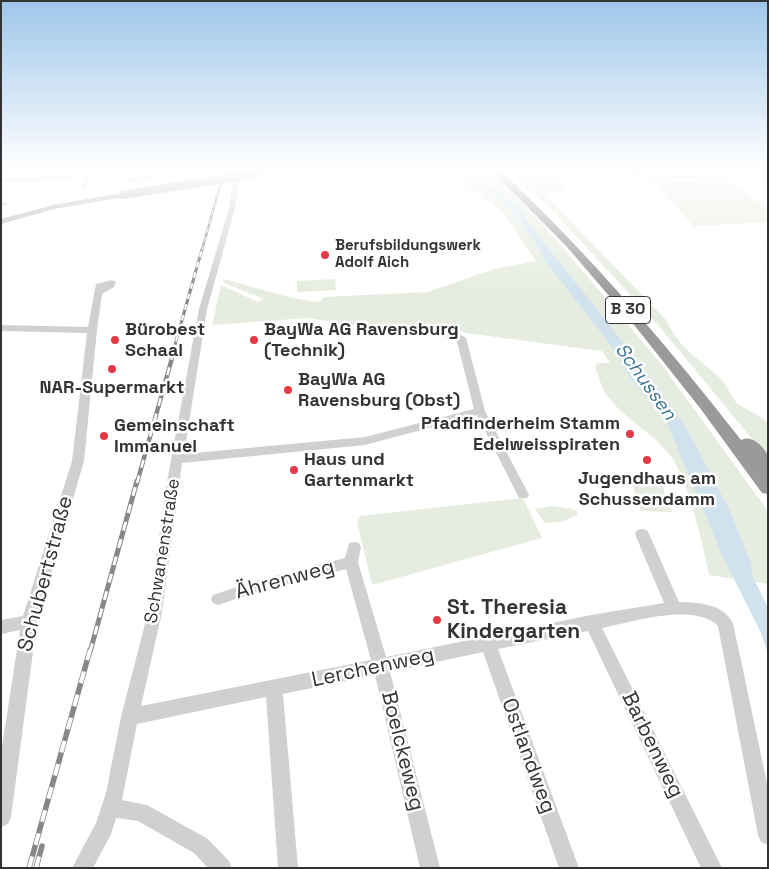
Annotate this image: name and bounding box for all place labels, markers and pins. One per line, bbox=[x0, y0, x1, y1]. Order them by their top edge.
place label: Berufsbildungswerk Adolf Aich bbox=[335, 237, 481, 272]
marker: Berufsbildungswerk Adolf Aich bbox=[319, 249, 331, 261]
place label: Bürobest Schaal bbox=[125, 319, 205, 362]
place label: BayWa AG Ravensburg (Technik) bbox=[264, 319, 459, 362]
marker: Bürobest Schaal bbox=[109, 334, 121, 346]
marker: BayWa AG Ravensburg (Technik) bbox=[248, 334, 260, 346]
marker: NAR-Supermarkt bbox=[106, 363, 118, 375]
place label: BayWa AG Ravensburg (Obst) bbox=[298, 369, 460, 412]
place label: NAR-Supermarkt bbox=[40, 377, 184, 399]
marker: BayWa AG Ravensburg (Obst) bbox=[282, 384, 294, 396]
place label: Pfadfinderheim Stamm Edelweisspiraten bbox=[421, 413, 620, 456]
place label: Gemeinschaft Immanuel bbox=[114, 415, 235, 458]
marker: Pfadfinderheim Stamm Edelweisspiraten bbox=[624, 428, 636, 440]
marker: Gemeinschaft Immanuel bbox=[98, 430, 110, 442]
place label: Haus und Gartenmarkt bbox=[304, 449, 414, 492]
marker: Jugendhaus am Schussendamm bbox=[641, 454, 653, 466]
marker: Haus und Gartenmarkt bbox=[288, 464, 300, 476]
place label: Jugendhaus am Schussendamm bbox=[578, 468, 716, 510]
place label: St. Theresia Kindergarten bbox=[447, 595, 580, 645]
marker: St. Theresia Kindergarten bbox=[431, 614, 443, 626]

